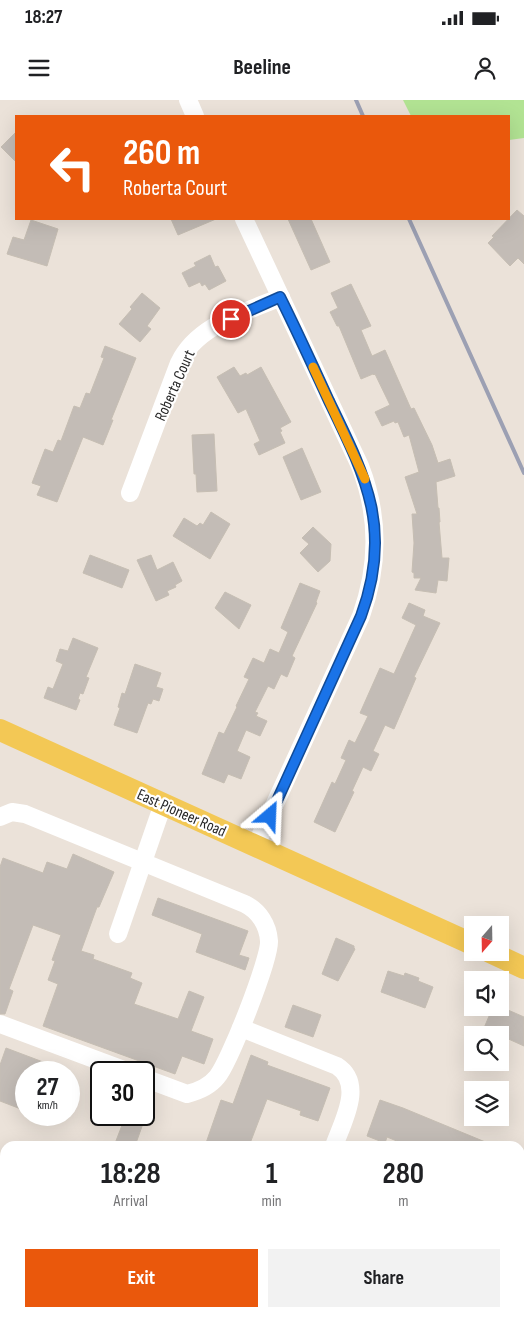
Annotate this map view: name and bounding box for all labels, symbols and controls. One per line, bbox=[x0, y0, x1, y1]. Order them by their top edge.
text: 18:27 bbox=[25, 6, 62, 29]
icon: menu bbox=[25, 54, 53, 82]
text: Beeline bbox=[233, 54, 291, 81]
icon: person bbox=[471, 54, 499, 82]
text: 260 m bbox=[123, 132, 200, 175]
icon: left bbox=[40, 135, 105, 200]
text: Roberta Court bbox=[123, 175, 227, 202]
pin bbox=[210, 298, 252, 340]
icon: arrive bbox=[217, 305, 245, 333]
street label: Roberta Court bbox=[151, 347, 200, 424]
street label: East Pioneer Road bbox=[134, 785, 229, 841]
position arrow bbox=[243, 789, 295, 841]
north arrow bbox=[464, 916, 509, 961]
map controls bbox=[464, 916, 509, 1126]
button: sound bbox=[464, 971, 509, 1016]
button: search bbox=[464, 1026, 509, 1071]
speed limit sign: 30 bbox=[90, 1061, 155, 1126]
text: 27 bbox=[37, 1072, 58, 1103]
button: layers bbox=[464, 1081, 509, 1126]
text: km/h bbox=[37, 1098, 58, 1113]
text: 18:28 bbox=[101, 1156, 161, 1192]
text: 1 bbox=[266, 1156, 278, 1192]
text: 280 bbox=[383, 1156, 424, 1192]
text: Arrival bbox=[114, 1192, 148, 1211]
text: min bbox=[262, 1192, 282, 1211]
text: m bbox=[398, 1192, 409, 1211]
button: Exit bbox=[25, 1249, 258, 1307]
button: Share bbox=[268, 1249, 500, 1307]

